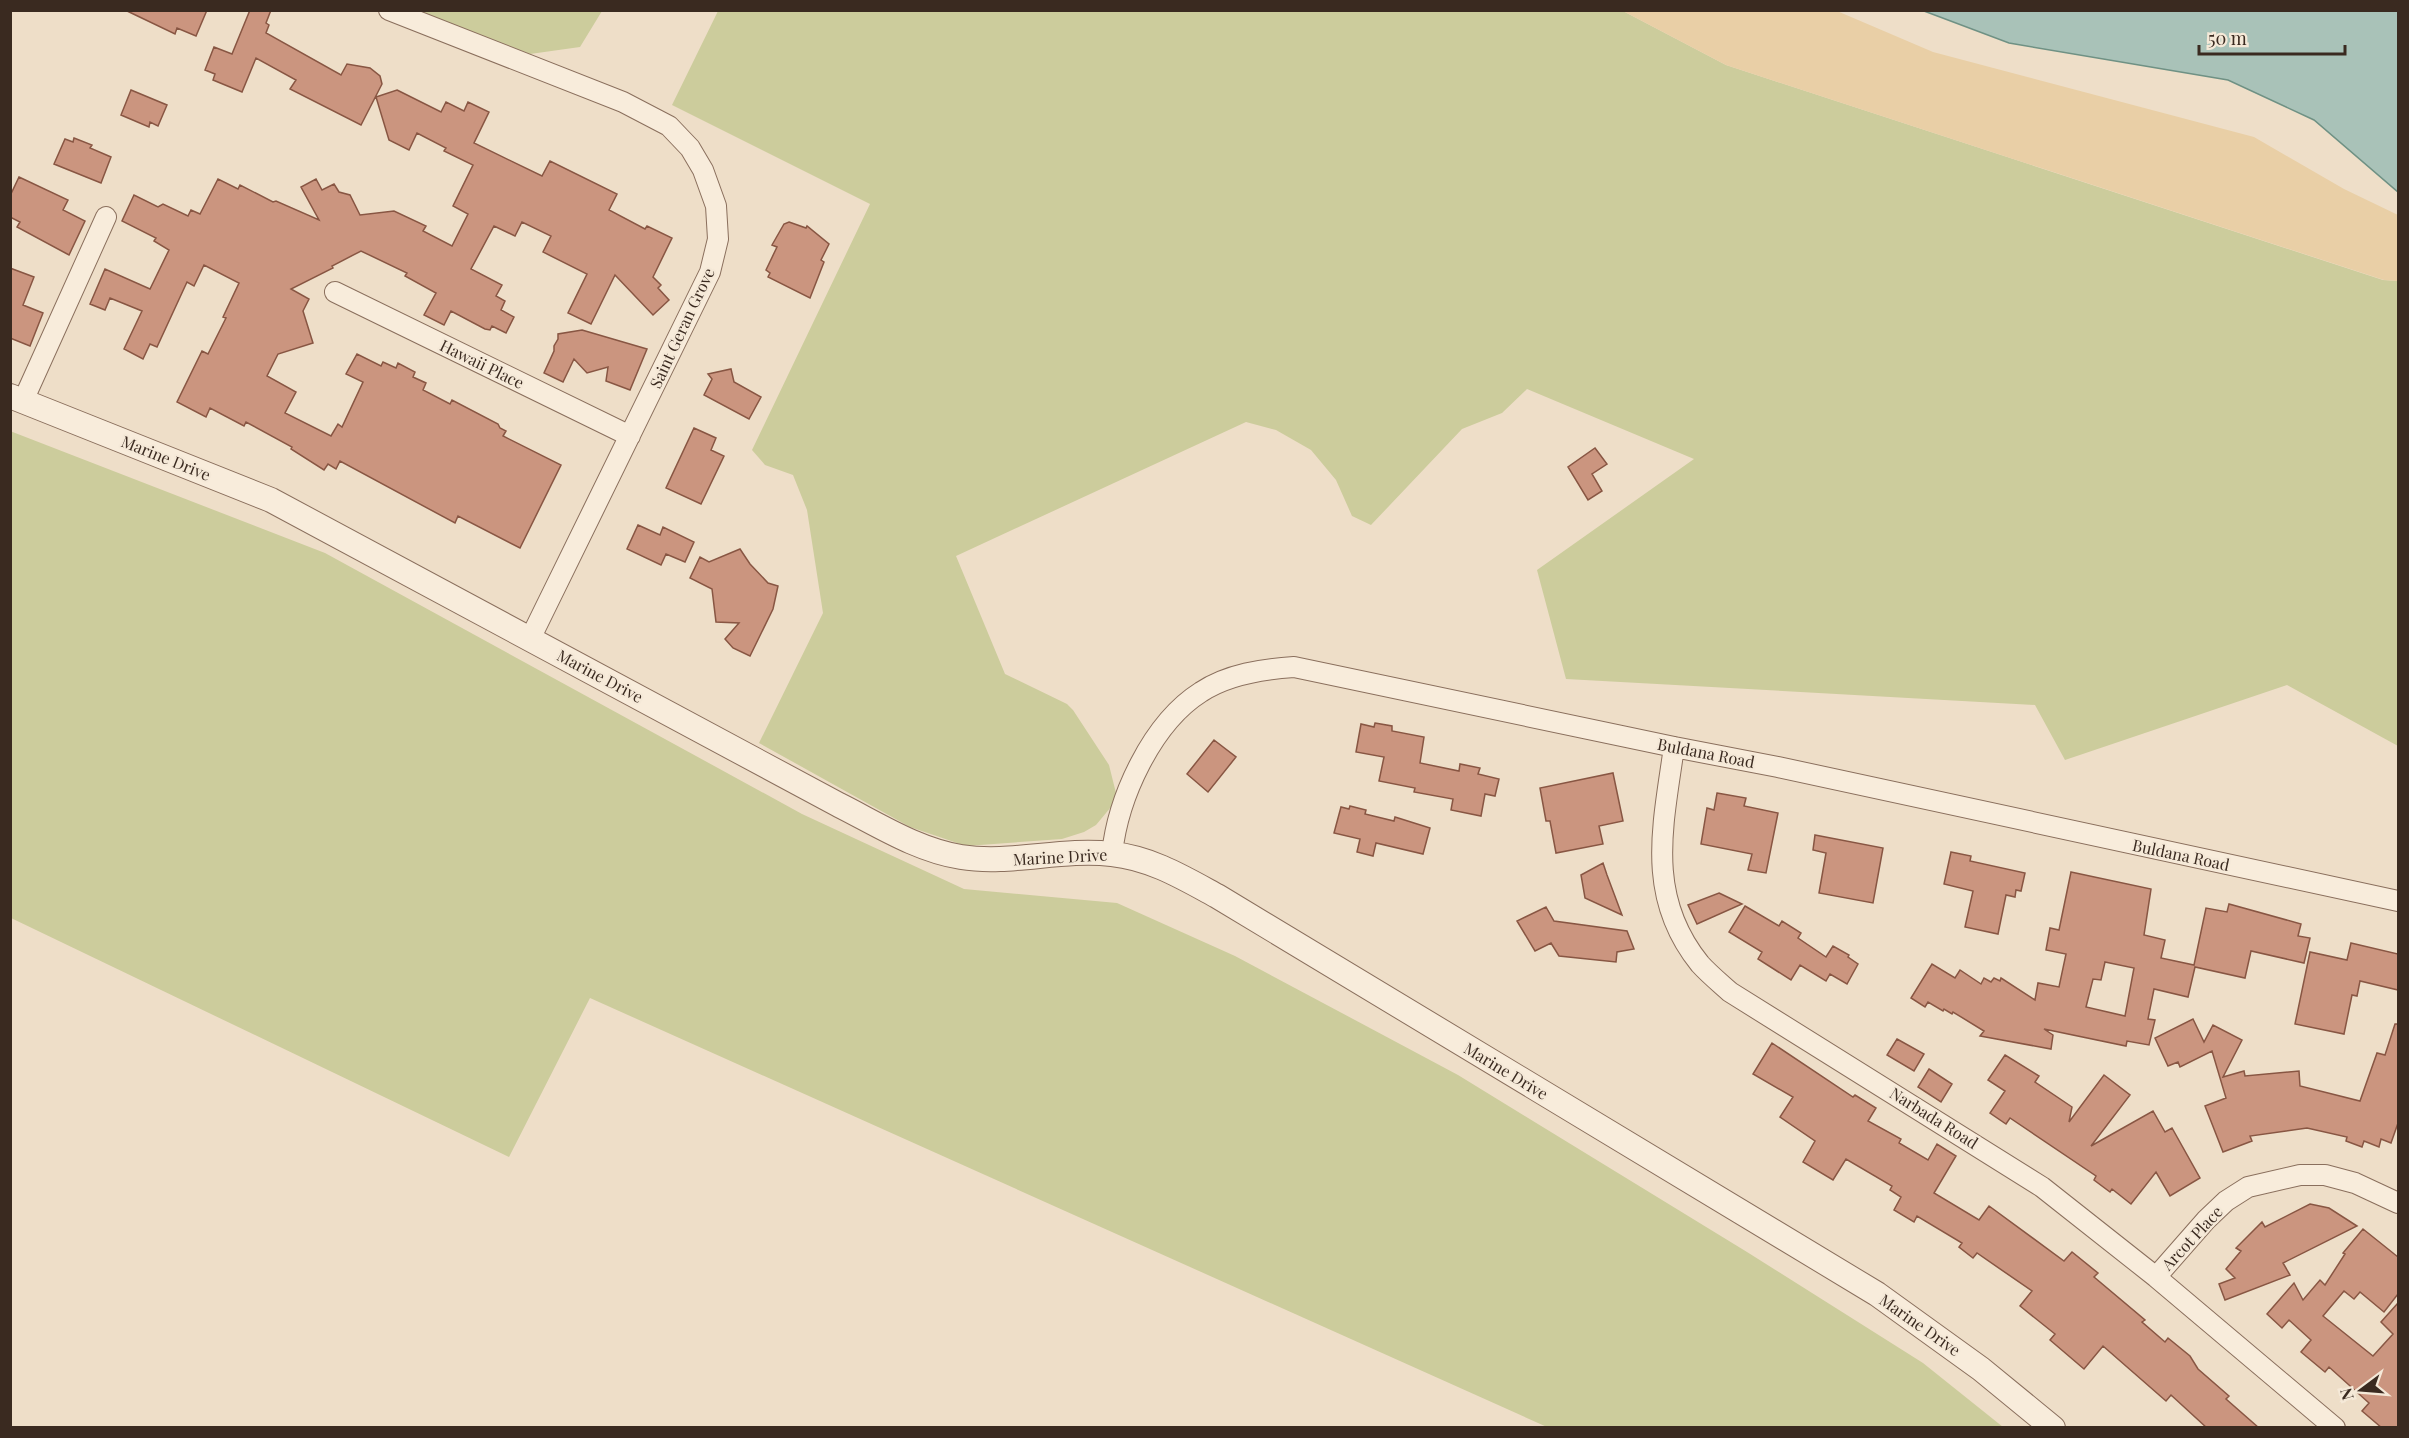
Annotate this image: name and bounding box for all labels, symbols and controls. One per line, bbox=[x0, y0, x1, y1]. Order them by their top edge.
scale bar bbox=[2199, 18, 2344, 56]
text: 50 m bbox=[2208, 26, 2247, 50]
street label: Saint Geran Grove bbox=[644, 264, 719, 391]
street label: Hawaii Place bbox=[437, 334, 528, 393]
street label: Marine Drive bbox=[118, 430, 214, 485]
street label: Marine Drive bbox=[554, 644, 647, 707]
street label: Buldana Road bbox=[1656, 733, 1757, 772]
street label: Buldana Road bbox=[2131, 834, 2232, 875]
street label: Marine Drive bbox=[1012, 844, 1108, 869]
street label: Marine Drive bbox=[1460, 1037, 1552, 1104]
street label: Narbada Road bbox=[1886, 1082, 1982, 1153]
street label: Arcot Place bbox=[2156, 1201, 2227, 1275]
street label: Marine Drive bbox=[1876, 1289, 1965, 1360]
north arrow bbox=[2331, 1360, 2391, 1420]
text: N bbox=[2334, 1385, 2358, 1403]

